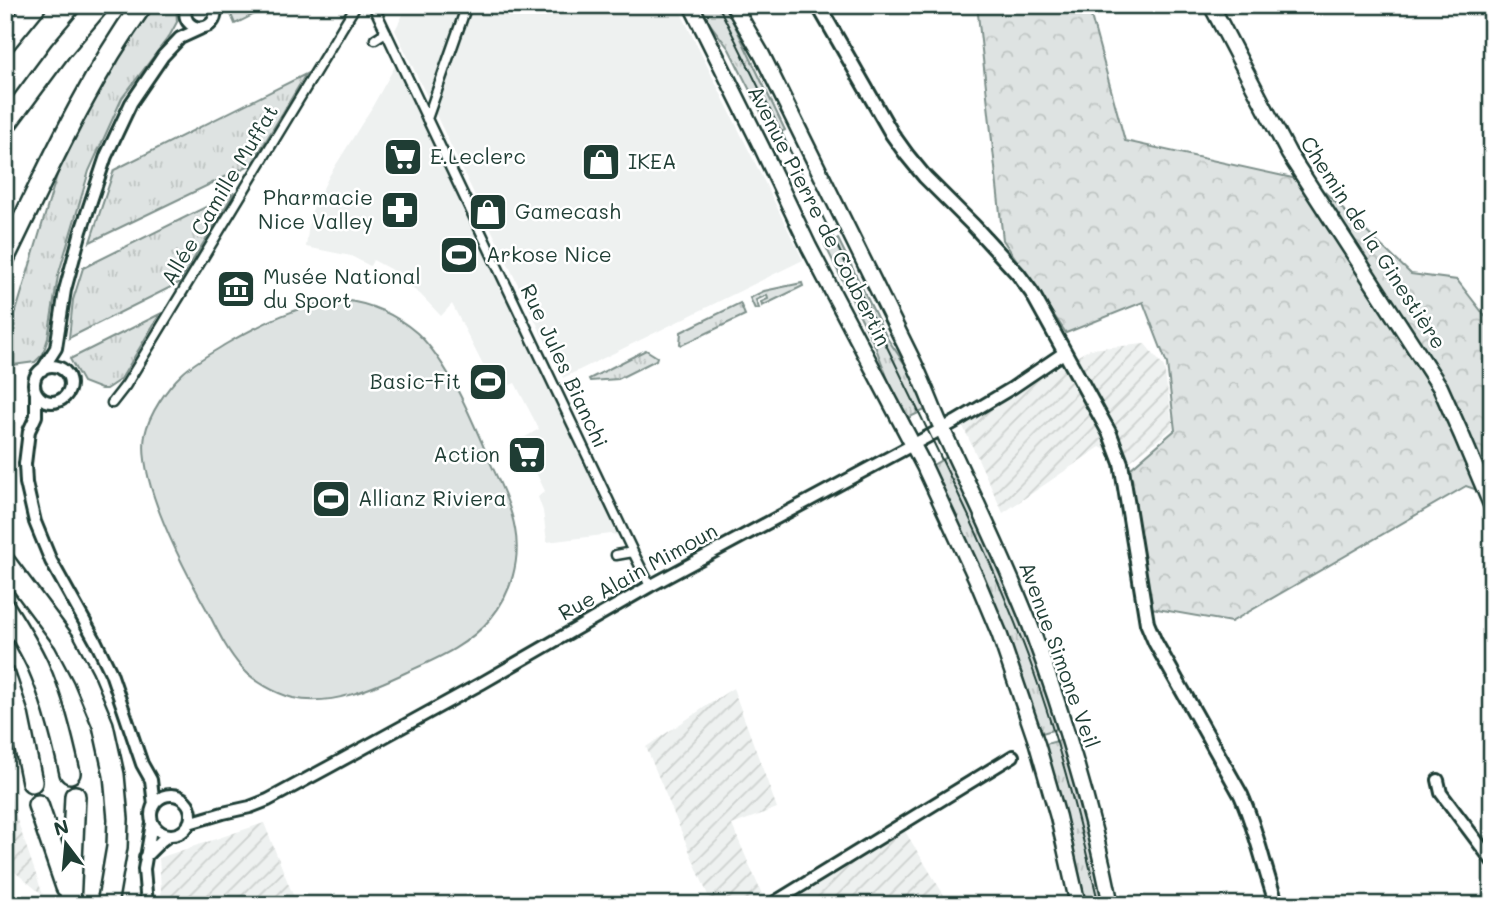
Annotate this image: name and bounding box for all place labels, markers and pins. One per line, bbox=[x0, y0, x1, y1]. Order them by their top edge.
supermarket icon: E.Leclerc bbox=[382, 136, 424, 178]
shop icon: IKEA bbox=[580, 141, 622, 183]
place label: E.Leclerc bbox=[430, 142, 526, 169]
place label: IKEA bbox=[628, 147, 677, 174]
place label: Pharmacie Nice Valley bbox=[258, 183, 373, 234]
pharmacy icon: Pharmacie Nice Valley bbox=[379, 189, 421, 231]
shop icon: Gamecash bbox=[467, 191, 509, 233]
place label: Gamecash bbox=[515, 197, 621, 224]
sports icon: Arkose Nice bbox=[438, 234, 480, 276]
place label: Arkose Nice bbox=[486, 240, 612, 267]
place label: Musée National du Sport bbox=[263, 262, 421, 313]
museum icon: Musée National du Sport bbox=[215, 268, 257, 310]
sports icon: Basic-Fit bbox=[467, 361, 509, 403]
place label: Basic-Fit bbox=[370, 367, 461, 394]
supermarket icon: Action bbox=[506, 434, 548, 476]
place label: Action bbox=[433, 440, 500, 467]
sports icon: Allianz Riviera bbox=[310, 478, 352, 520]
place label: Allianz Riviera bbox=[358, 484, 507, 511]

